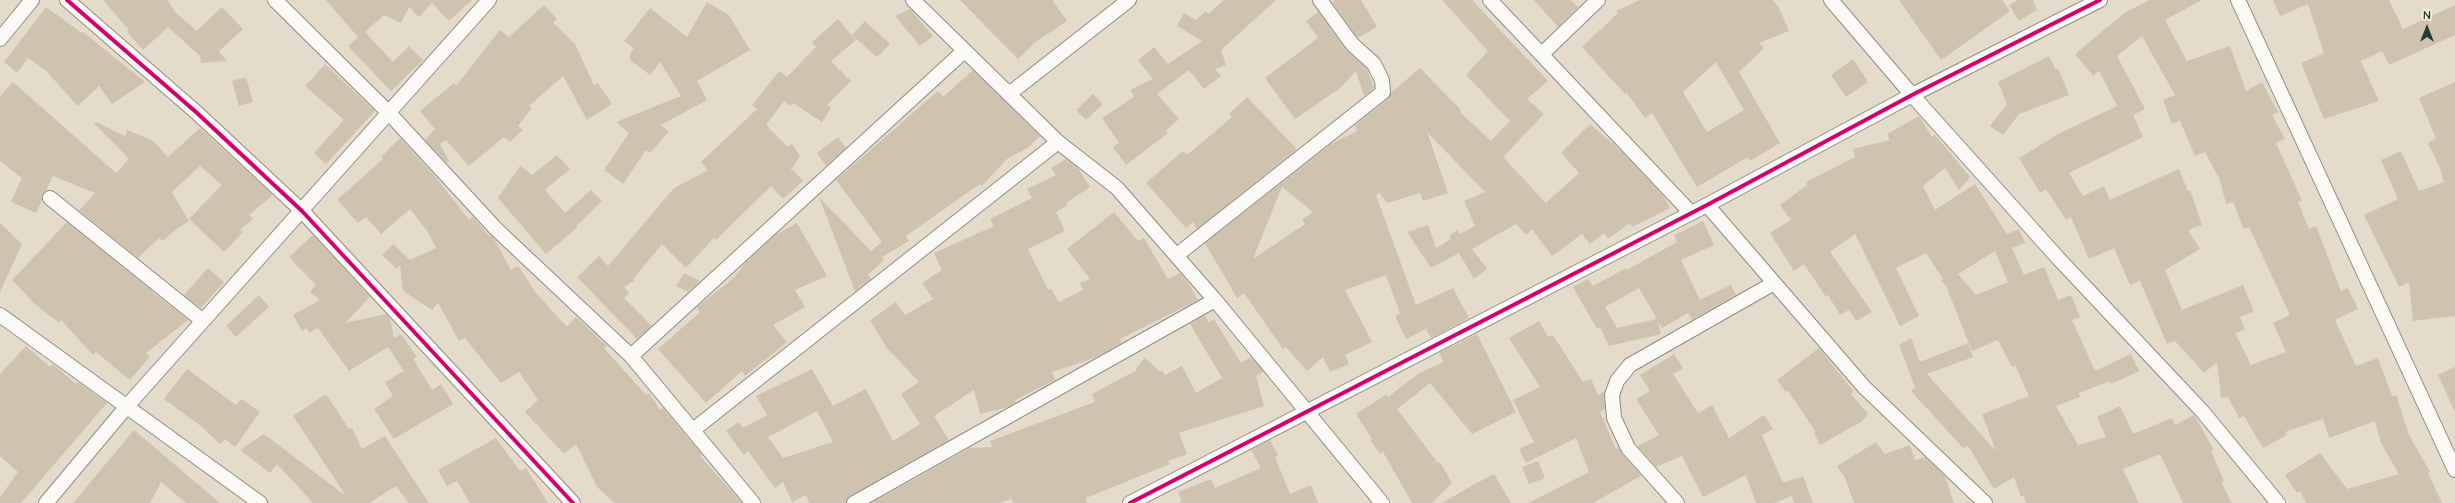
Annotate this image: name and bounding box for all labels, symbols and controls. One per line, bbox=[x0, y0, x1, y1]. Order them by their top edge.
north arrow bbox=[2407, 8, 2447, 48]
text: N bbox=[2424, 8, 2430, 23]

